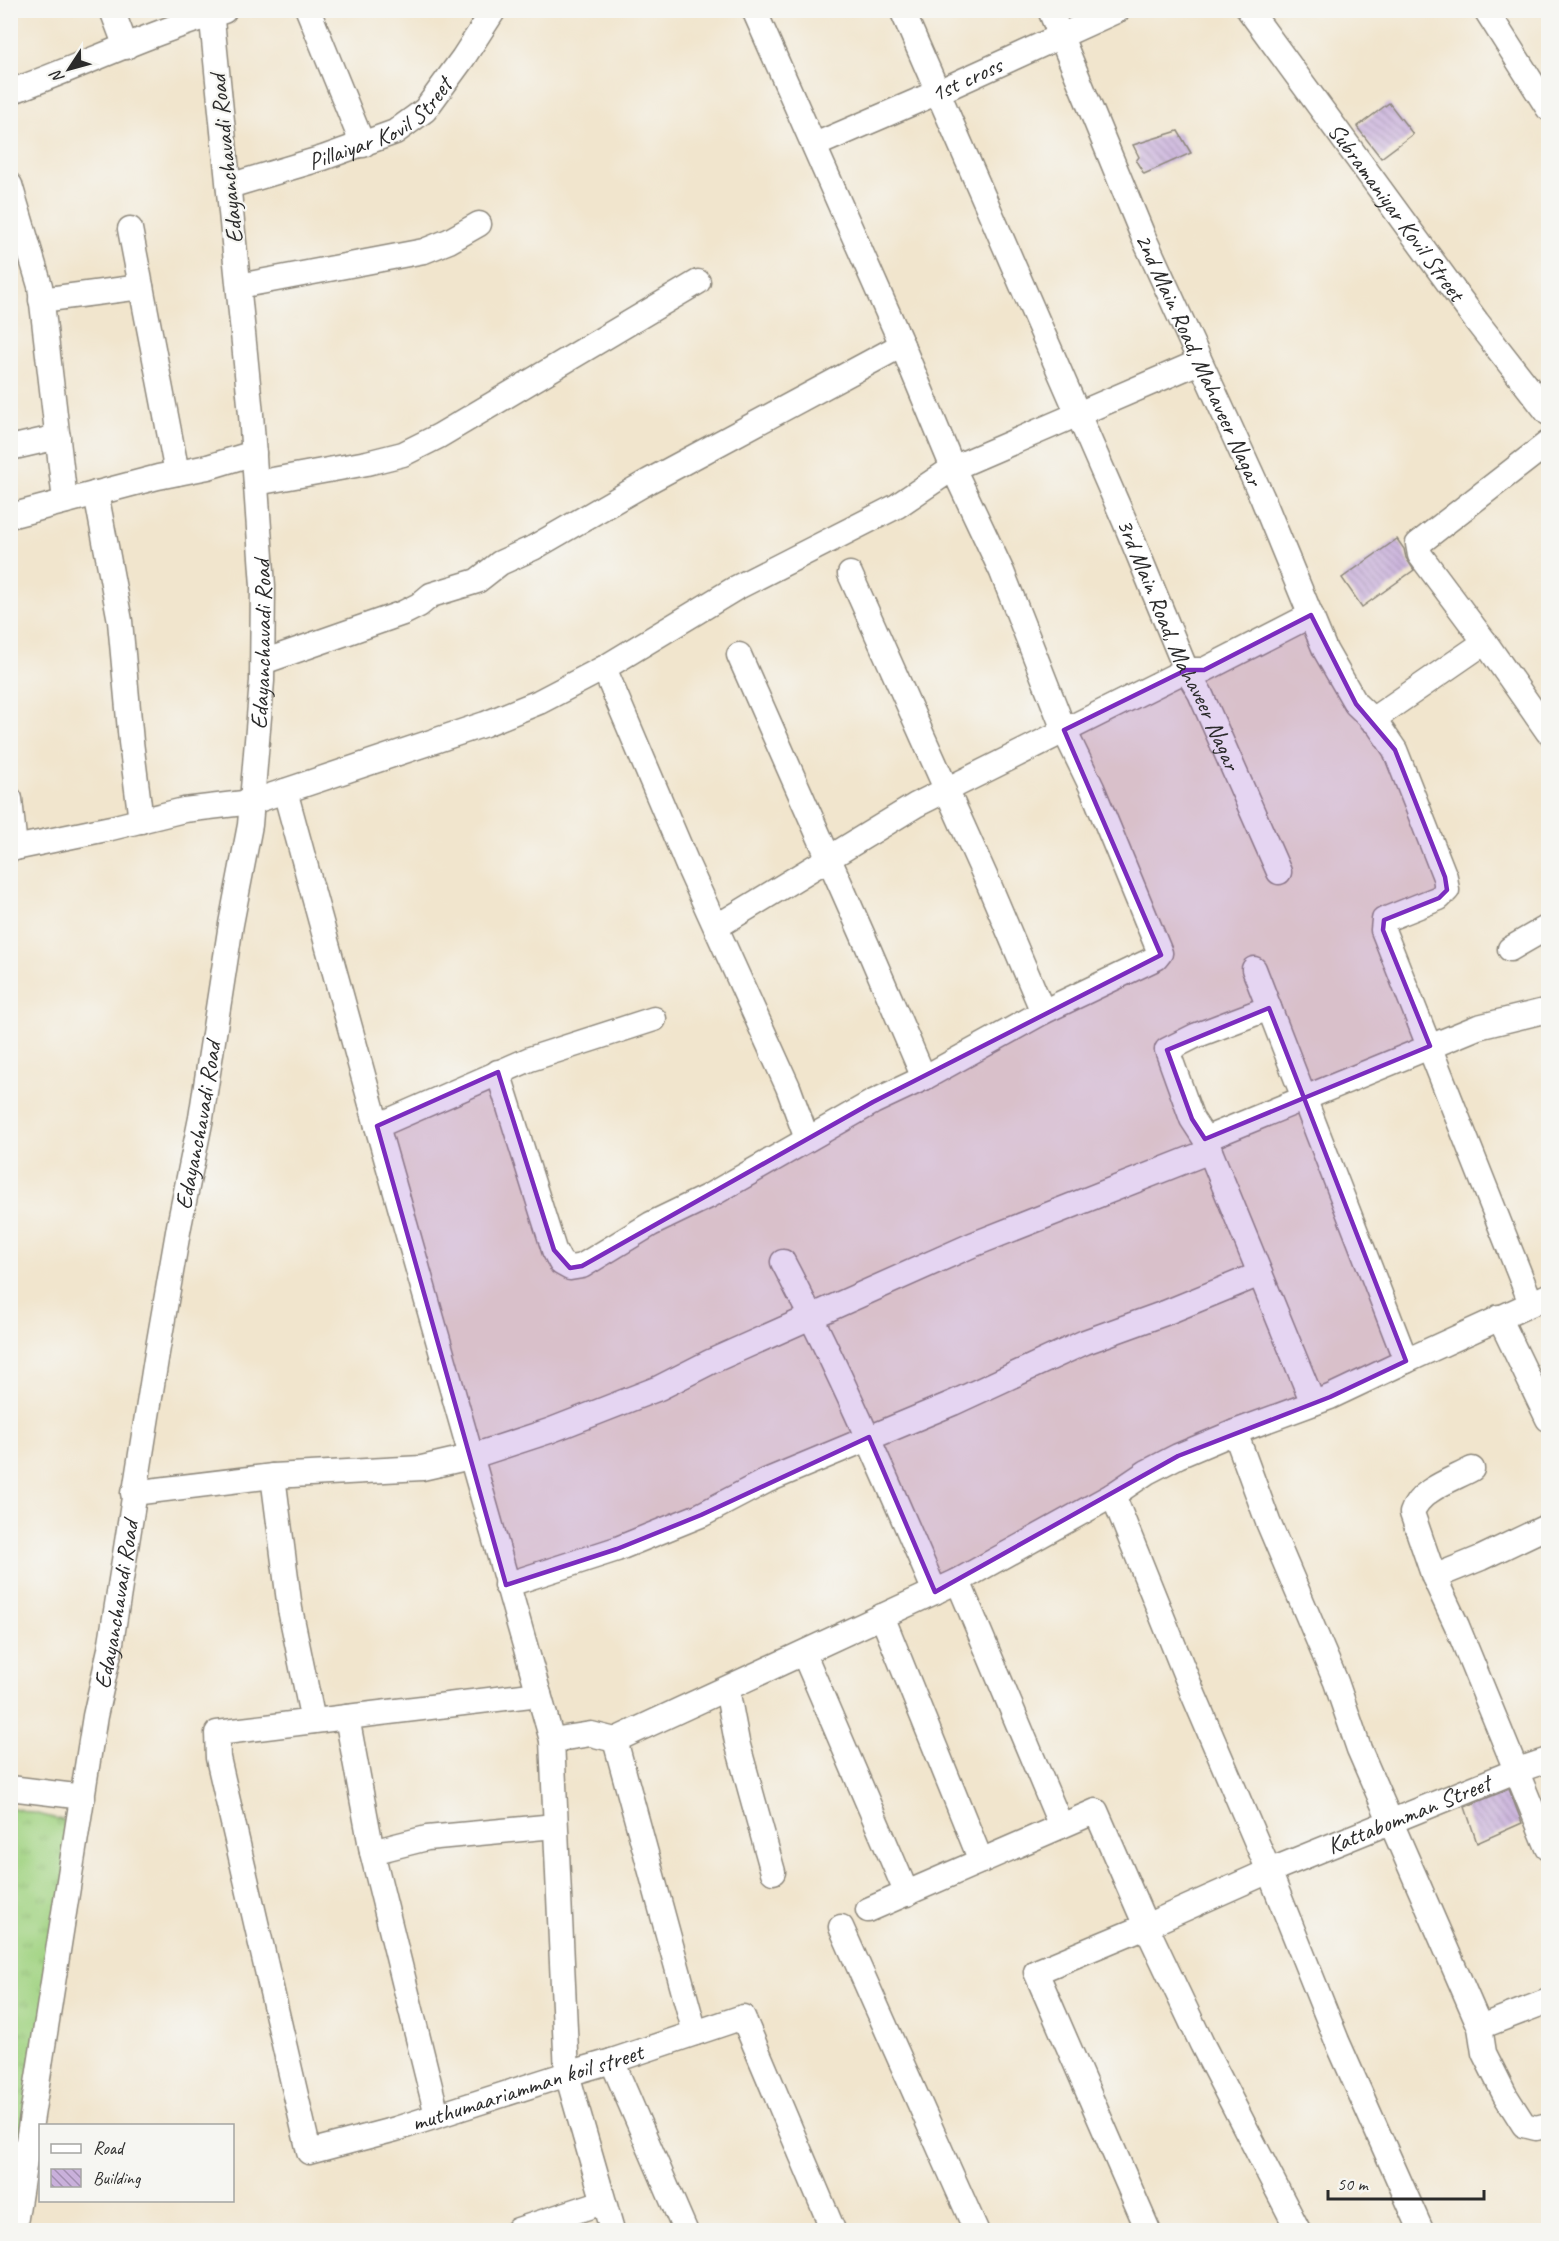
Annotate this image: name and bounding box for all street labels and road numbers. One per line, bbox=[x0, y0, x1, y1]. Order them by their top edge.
street label: 1st cross bbox=[926, 49, 1008, 108]
street label: Pillaiyar Kovil Street bbox=[305, 69, 461, 177]
street label: Edayanchavadi Road bbox=[202, 70, 250, 245]
street label: Subramaniyar Kovil Street bbox=[1321, 117, 1473, 308]
street label: 2nd Main Road, Mahaveer Nagar bbox=[1129, 228, 1271, 493]
street label: 3rd Main Road, Mahaveer Nagar bbox=[1110, 514, 1248, 777]
street label: Edayanchavadi Road bbox=[243, 555, 278, 730]
street label: Edayanchavadi Road bbox=[168, 1036, 228, 1212]
street label: Edayanchavadi Road bbox=[87, 1515, 146, 1691]
street label: Kattabomman Street bbox=[1323, 1767, 1498, 1861]
street label: muthumaariamman koil street bbox=[408, 2036, 649, 2138]

